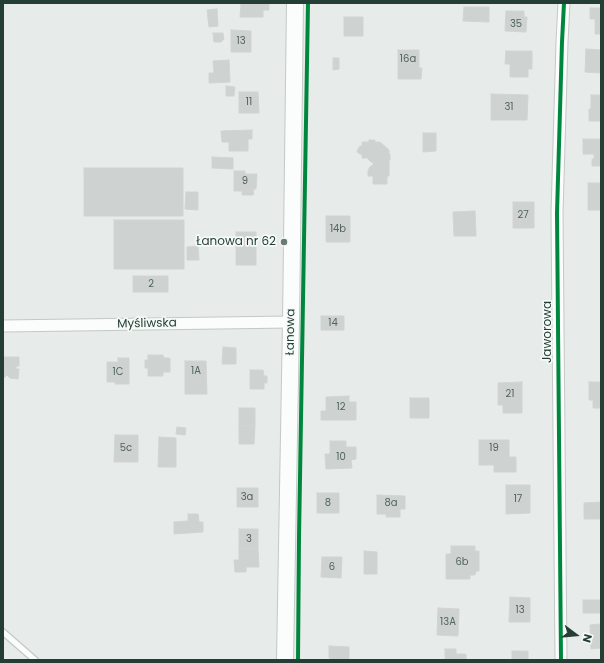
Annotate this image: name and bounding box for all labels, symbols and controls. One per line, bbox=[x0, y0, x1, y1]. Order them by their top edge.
house number: 35 bbox=[510, 18, 522, 30]
house number: 13 bbox=[236, 35, 246, 47]
house number: 16a bbox=[400, 53, 416, 65]
house number: 11 bbox=[246, 96, 252, 108]
house number: 31 bbox=[504, 101, 514, 113]
house number: 9 bbox=[242, 175, 248, 187]
house number: 27 bbox=[517, 209, 529, 221]
house number: 14b bbox=[330, 223, 346, 235]
place label: Łanowa nr 62 bbox=[196, 235, 276, 249]
marker: Łanowa nr 62 bbox=[279, 237, 289, 247]
house number: 2 bbox=[148, 278, 154, 290]
street label: Jaworowa bbox=[541, 301, 555, 363]
street label: Łanowa bbox=[283, 309, 299, 355]
street label: Myśliwska bbox=[117, 316, 177, 332]
house number: 14 bbox=[328, 317, 338, 329]
house number: 1A bbox=[191, 365, 201, 377]
house number: 1C bbox=[113, 366, 123, 378]
house number: 21 bbox=[506, 388, 514, 400]
house number: 12 bbox=[337, 401, 345, 413]
house number: 5c bbox=[120, 442, 132, 454]
house number: 19 bbox=[489, 442, 499, 454]
house number: 10 bbox=[336, 451, 346, 463]
house number: 3a bbox=[241, 491, 253, 503]
house number: 17 bbox=[514, 493, 522, 505]
house number: 8 bbox=[325, 497, 331, 509]
house number: 8a bbox=[384, 497, 398, 509]
house number: 3 bbox=[246, 533, 252, 545]
house number: 6b bbox=[455, 556, 469, 568]
house number: 6 bbox=[329, 561, 335, 573]
house number: 13 bbox=[515, 604, 525, 616]
north arrow bbox=[556, 615, 596, 655]
house number: 13A bbox=[440, 616, 456, 628]
text: N bbox=[579, 632, 596, 644]

